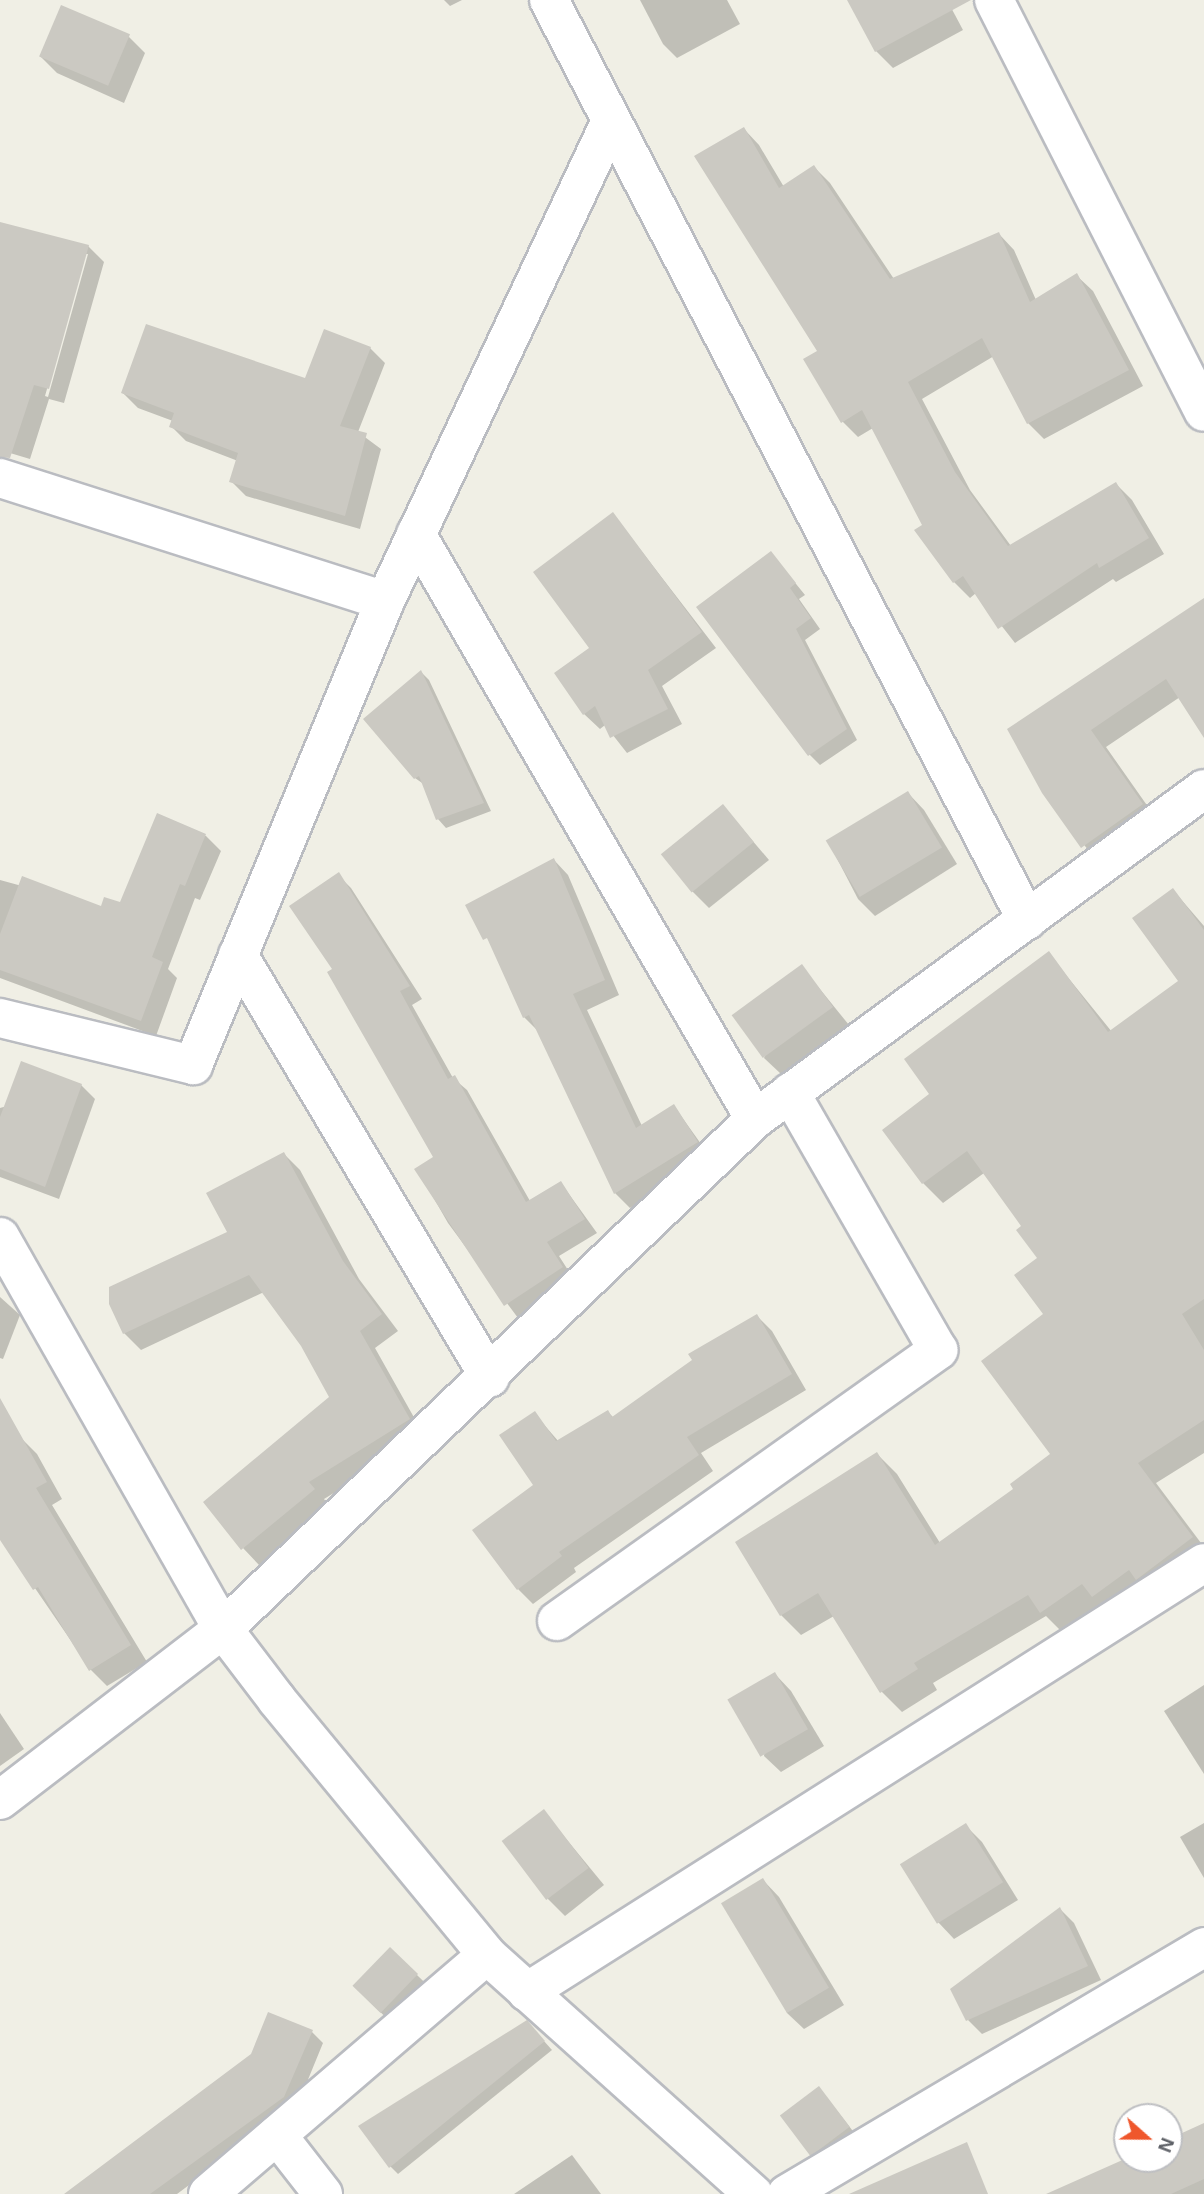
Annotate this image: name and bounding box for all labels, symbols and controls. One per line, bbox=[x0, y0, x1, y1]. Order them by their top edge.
north arrow bbox=[1113, 2103, 1183, 2173]
text: N bbox=[1154, 2135, 1178, 2155]

